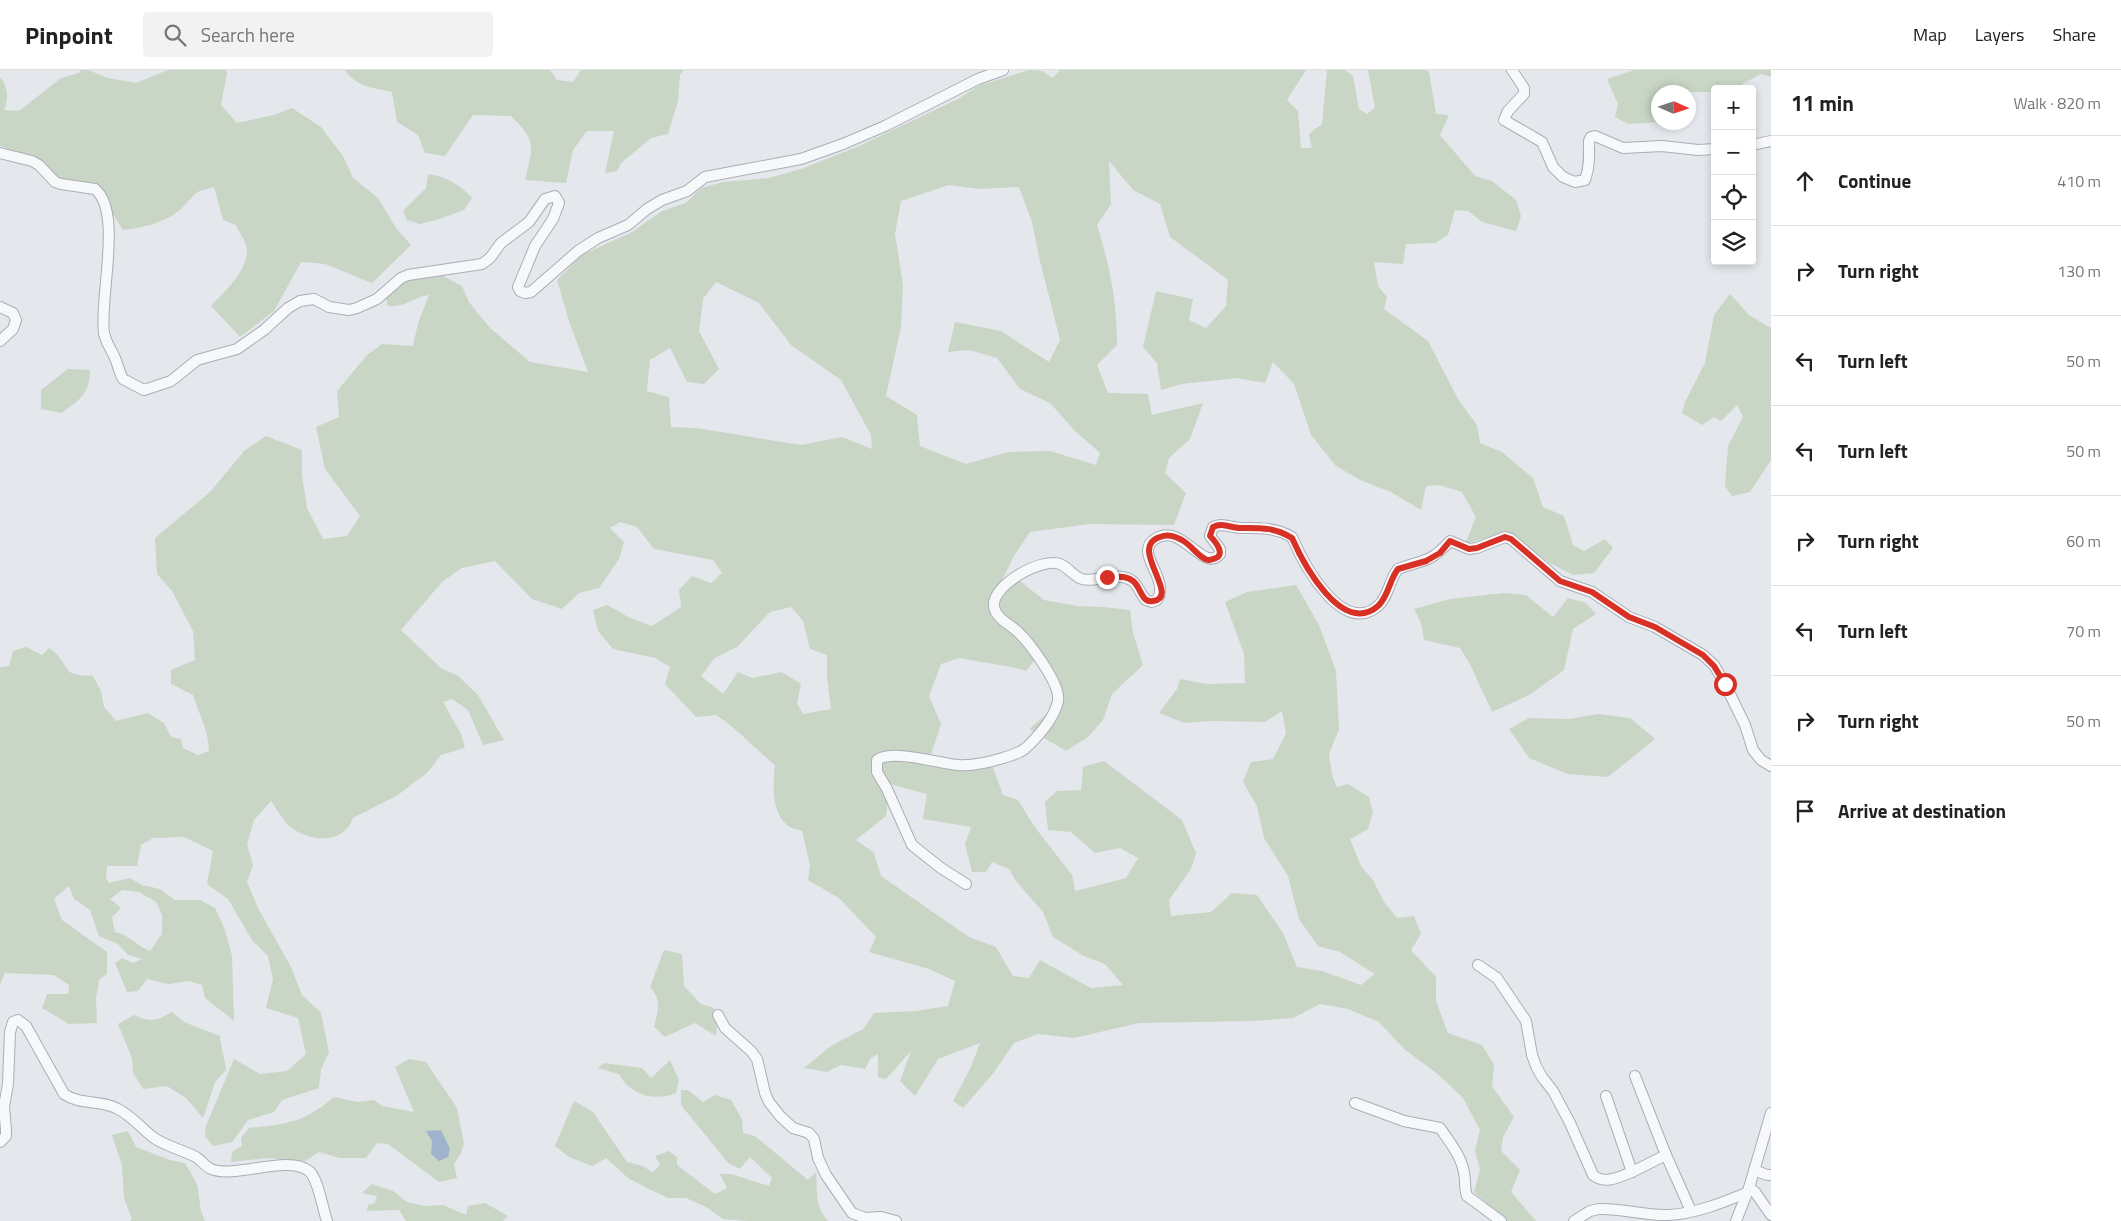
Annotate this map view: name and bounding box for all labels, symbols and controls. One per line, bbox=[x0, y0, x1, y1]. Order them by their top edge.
search box bbox=[143, 12, 493, 57]
text: Pinpoint bbox=[25, 17, 113, 53]
text: Search here bbox=[201, 20, 295, 49]
icon: search bbox=[161, 21, 189, 49]
text: Map bbox=[1913, 21, 1947, 48]
text: Layers bbox=[1975, 21, 2024, 48]
text: Share bbox=[2052, 21, 2096, 48]
north arrow bbox=[1651, 85, 1696, 130]
map controls bbox=[1711, 85, 1756, 265]
button: + bbox=[1711, 85, 1756, 130]
text: 11 min bbox=[1791, 87, 1854, 119]
text: Walk · 820 m bbox=[2013, 91, 2101, 115]
button: − bbox=[1711, 130, 1756, 175]
text: Continue bbox=[1838, 166, 1911, 195]
icon: ahead bbox=[1791, 167, 1819, 195]
text: 410 m bbox=[2057, 169, 2101, 193]
button: locate bbox=[1711, 175, 1756, 220]
button: layers bbox=[1711, 220, 1756, 265]
text: Turn right bbox=[1838, 256, 1919, 285]
icon: right bbox=[1791, 257, 1819, 285]
text: 130 m bbox=[2057, 259, 2101, 283]
text: Turn left bbox=[1838, 346, 1908, 375]
icon: left bbox=[1791, 347, 1819, 375]
text: 50 m bbox=[2066, 349, 2101, 373]
text: Turn left bbox=[1838, 436, 1908, 465]
icon: left bbox=[1791, 437, 1819, 465]
text: 50 m bbox=[2066, 439, 2101, 463]
text: Turn right bbox=[1838, 526, 1919, 555]
icon: right bbox=[1791, 527, 1819, 555]
text: 60 m bbox=[2066, 529, 2101, 553]
route end bbox=[1096, 566, 1119, 589]
text: Turn left bbox=[1838, 616, 1908, 645]
icon: left bbox=[1791, 617, 1819, 645]
text: 70 m bbox=[2066, 619, 2101, 643]
route start bbox=[1714, 673, 1737, 696]
text: Turn right bbox=[1838, 706, 1919, 735]
icon: right bbox=[1791, 707, 1819, 735]
text: 50 m bbox=[2066, 709, 2101, 733]
text: Arrive at destination bbox=[1838, 796, 2006, 825]
icon: arrive bbox=[1791, 797, 1819, 825]

